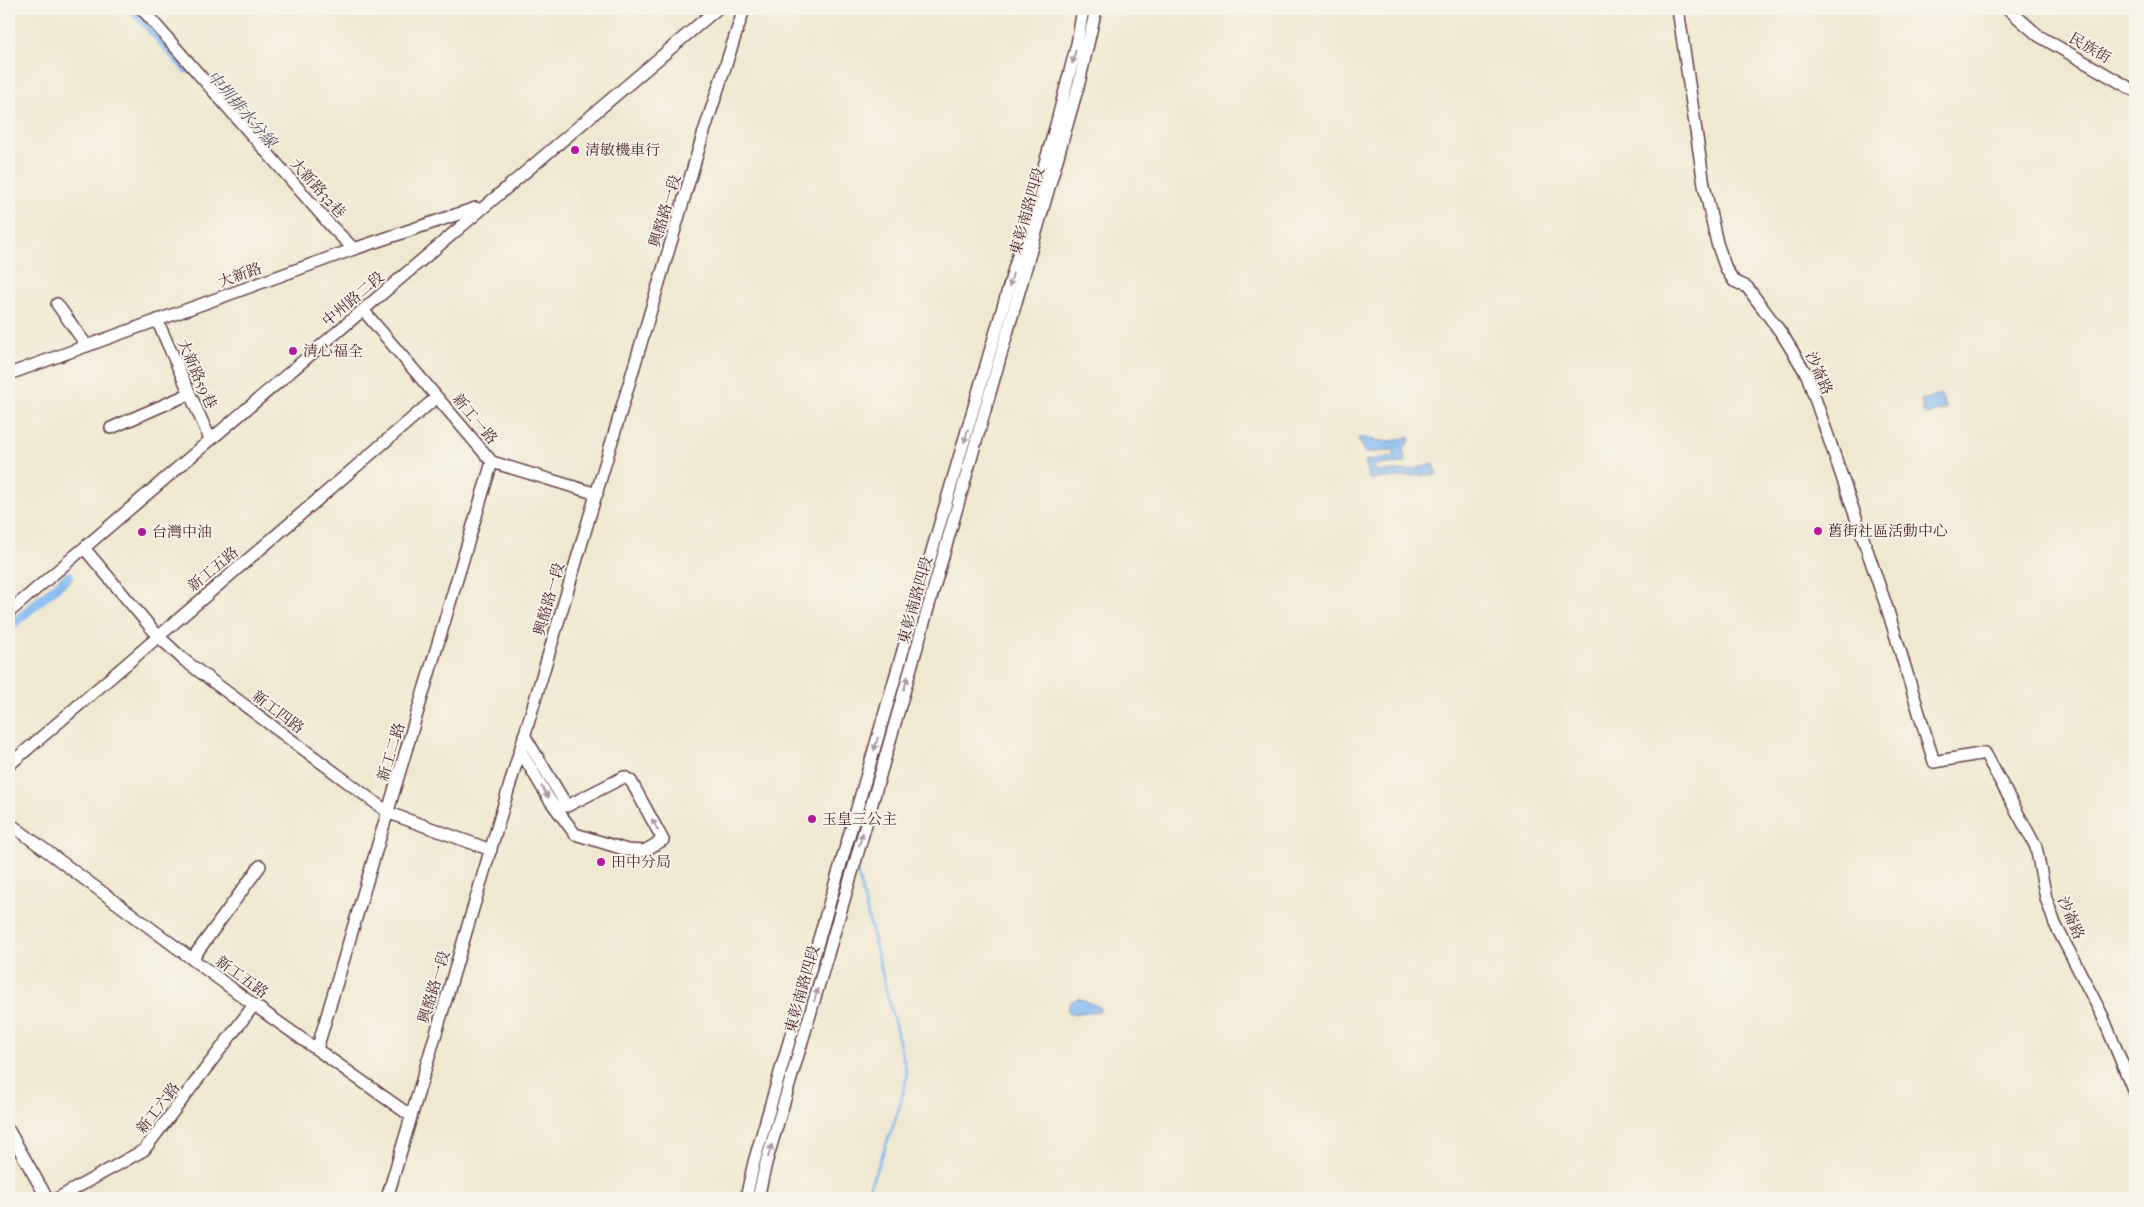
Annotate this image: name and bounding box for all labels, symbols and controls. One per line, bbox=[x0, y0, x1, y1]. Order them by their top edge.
street label: 民族街 bbox=[2066, 29, 2114, 67]
one-way arrow bbox=[1070, 49, 1078, 64]
water label: 中圳排水分線 bbox=[203, 67, 282, 153]
place label: 清敏機車行 bbox=[585, 141, 660, 159]
marker: 清敏機車行 bbox=[569, 144, 581, 156]
street label: 大新路32巷 bbox=[287, 155, 349, 221]
street label: 東彰南路四段 bbox=[1006, 165, 1048, 257]
street label: 興酪路一段 bbox=[645, 172, 685, 250]
street label: 大新路 bbox=[216, 259, 264, 291]
street label: 中州路二段 bbox=[318, 268, 388, 330]
one-way arrow bbox=[1007, 273, 1015, 288]
street label: 大新路59巷 bbox=[174, 336, 220, 412]
place label: 清心福全 bbox=[303, 342, 363, 360]
marker: 清心福全 bbox=[287, 345, 299, 357]
street label: 沙崙路 bbox=[1802, 349, 1836, 397]
street label: 新工一路 bbox=[449, 390, 501, 448]
one-way arrow bbox=[961, 429, 969, 444]
place label: 舊街社區活動中心 bbox=[1828, 522, 1948, 540]
place label: 台灣中油 bbox=[152, 523, 212, 541]
marker: 舊街社區活動中心 bbox=[1812, 525, 1824, 537]
marker: 台灣中油 bbox=[136, 526, 148, 538]
street label: 新工五路 bbox=[184, 543, 242, 595]
street label: 東彰南路四段 bbox=[894, 554, 936, 646]
street label: 興酪路一段 bbox=[530, 560, 568, 638]
one-way arrow bbox=[903, 675, 911, 690]
street label: 新工四路 bbox=[249, 687, 307, 737]
street label: 新工二路 bbox=[374, 721, 408, 783]
one-way arrow bbox=[872, 736, 880, 751]
one-way arrow bbox=[540, 785, 549, 798]
place label: 玉皇三公主 bbox=[822, 810, 897, 828]
marker: 玉皇三公主 bbox=[806, 813, 818, 825]
one-way arrow bbox=[651, 818, 659, 832]
one-way arrow bbox=[858, 831, 866, 846]
place label: 田中分局 bbox=[611, 853, 671, 871]
marker: 田中分局 bbox=[595, 856, 607, 868]
street label: 沙崙路 bbox=[2054, 894, 2088, 942]
street label: 東彰南路四段 bbox=[781, 943, 823, 1035]
street label: 興酪路一段 bbox=[414, 948, 454, 1026]
street label: 新工五路 bbox=[212, 952, 272, 1002]
one-way arrow bbox=[812, 987, 820, 1002]
street label: 新工六路 bbox=[132, 1079, 184, 1137]
one-way arrow bbox=[766, 1143, 774, 1158]

